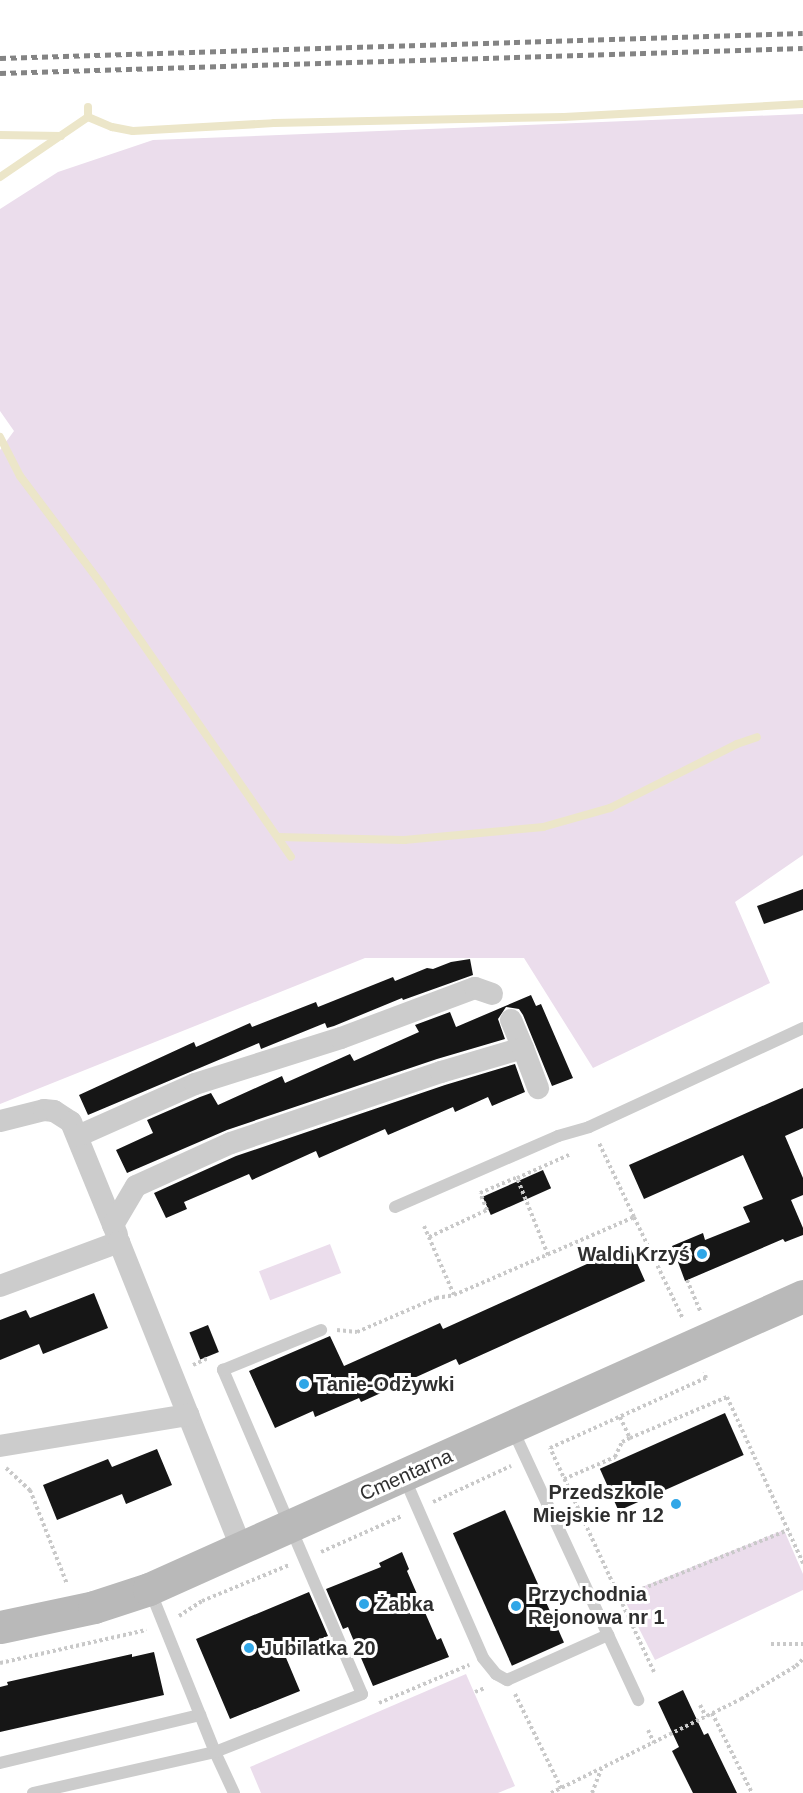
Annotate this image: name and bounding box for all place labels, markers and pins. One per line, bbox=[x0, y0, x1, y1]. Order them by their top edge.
place label: Waldi Krzyś bbox=[577, 1242, 690, 1266]
marker: Waldi Krzyś bbox=[695, 1247, 709, 1261]
place label: Tanie-Odżywki bbox=[316, 1372, 455, 1396]
marker: Tanie-Odżywki bbox=[297, 1377, 311, 1391]
place label: Przedszkole Miejskie nr 12 bbox=[533, 1480, 664, 1527]
marker: Przedszkole Miejskie nr 12 bbox=[669, 1497, 683, 1511]
place label: Przychodnia Rejonowa nr 1 bbox=[528, 1582, 665, 1629]
place label: Żabka bbox=[376, 1592, 434, 1616]
marker: Żabka bbox=[357, 1597, 371, 1611]
marker: Przychodnia Rejonowa nr 1 bbox=[509, 1599, 523, 1613]
place label: Jubilatka 20 bbox=[261, 1636, 376, 1660]
marker: Jubilatka 20 bbox=[242, 1641, 256, 1655]

